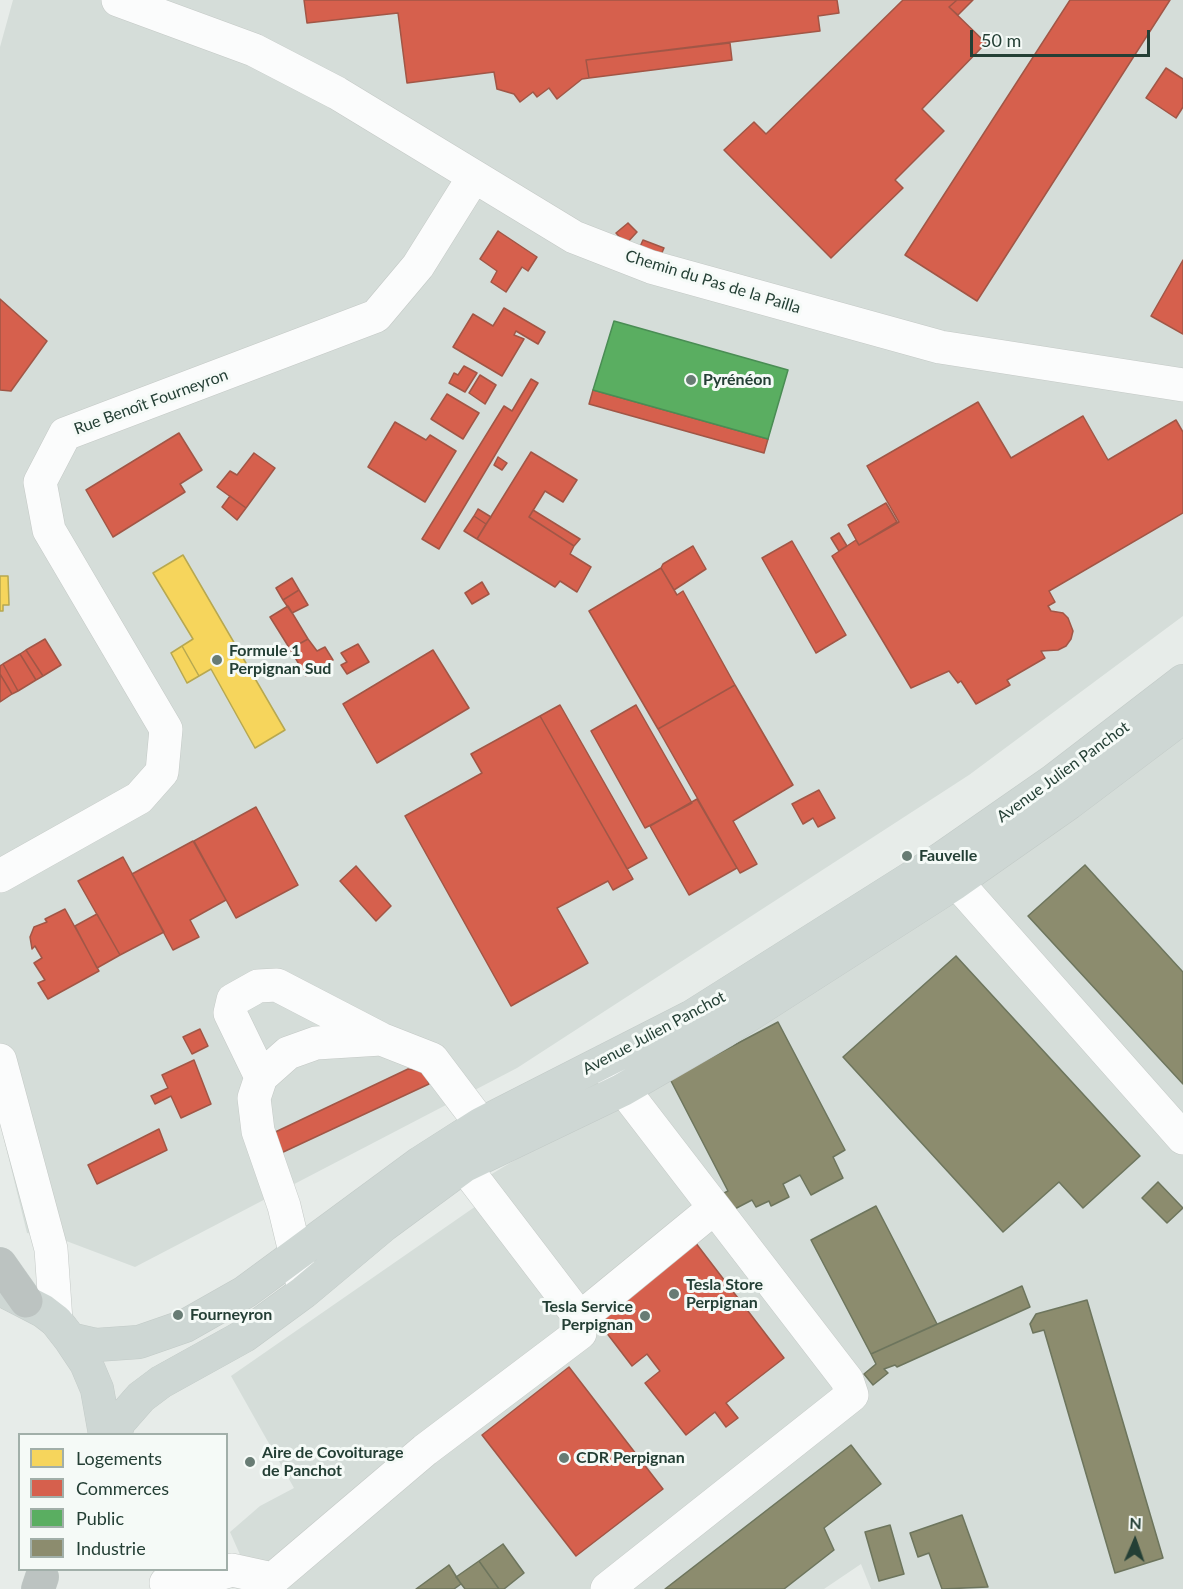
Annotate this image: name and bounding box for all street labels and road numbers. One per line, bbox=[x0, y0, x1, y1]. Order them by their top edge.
street label: Chemin du Pas de la Pailla bbox=[623, 246, 803, 318]
street label: Rue Benoît Fourneyron bbox=[71, 365, 231, 439]
street label: Avenue Julien Panchot bbox=[993, 717, 1133, 827]
street label: Avenue Julien Panchot bbox=[579, 987, 729, 1079]

